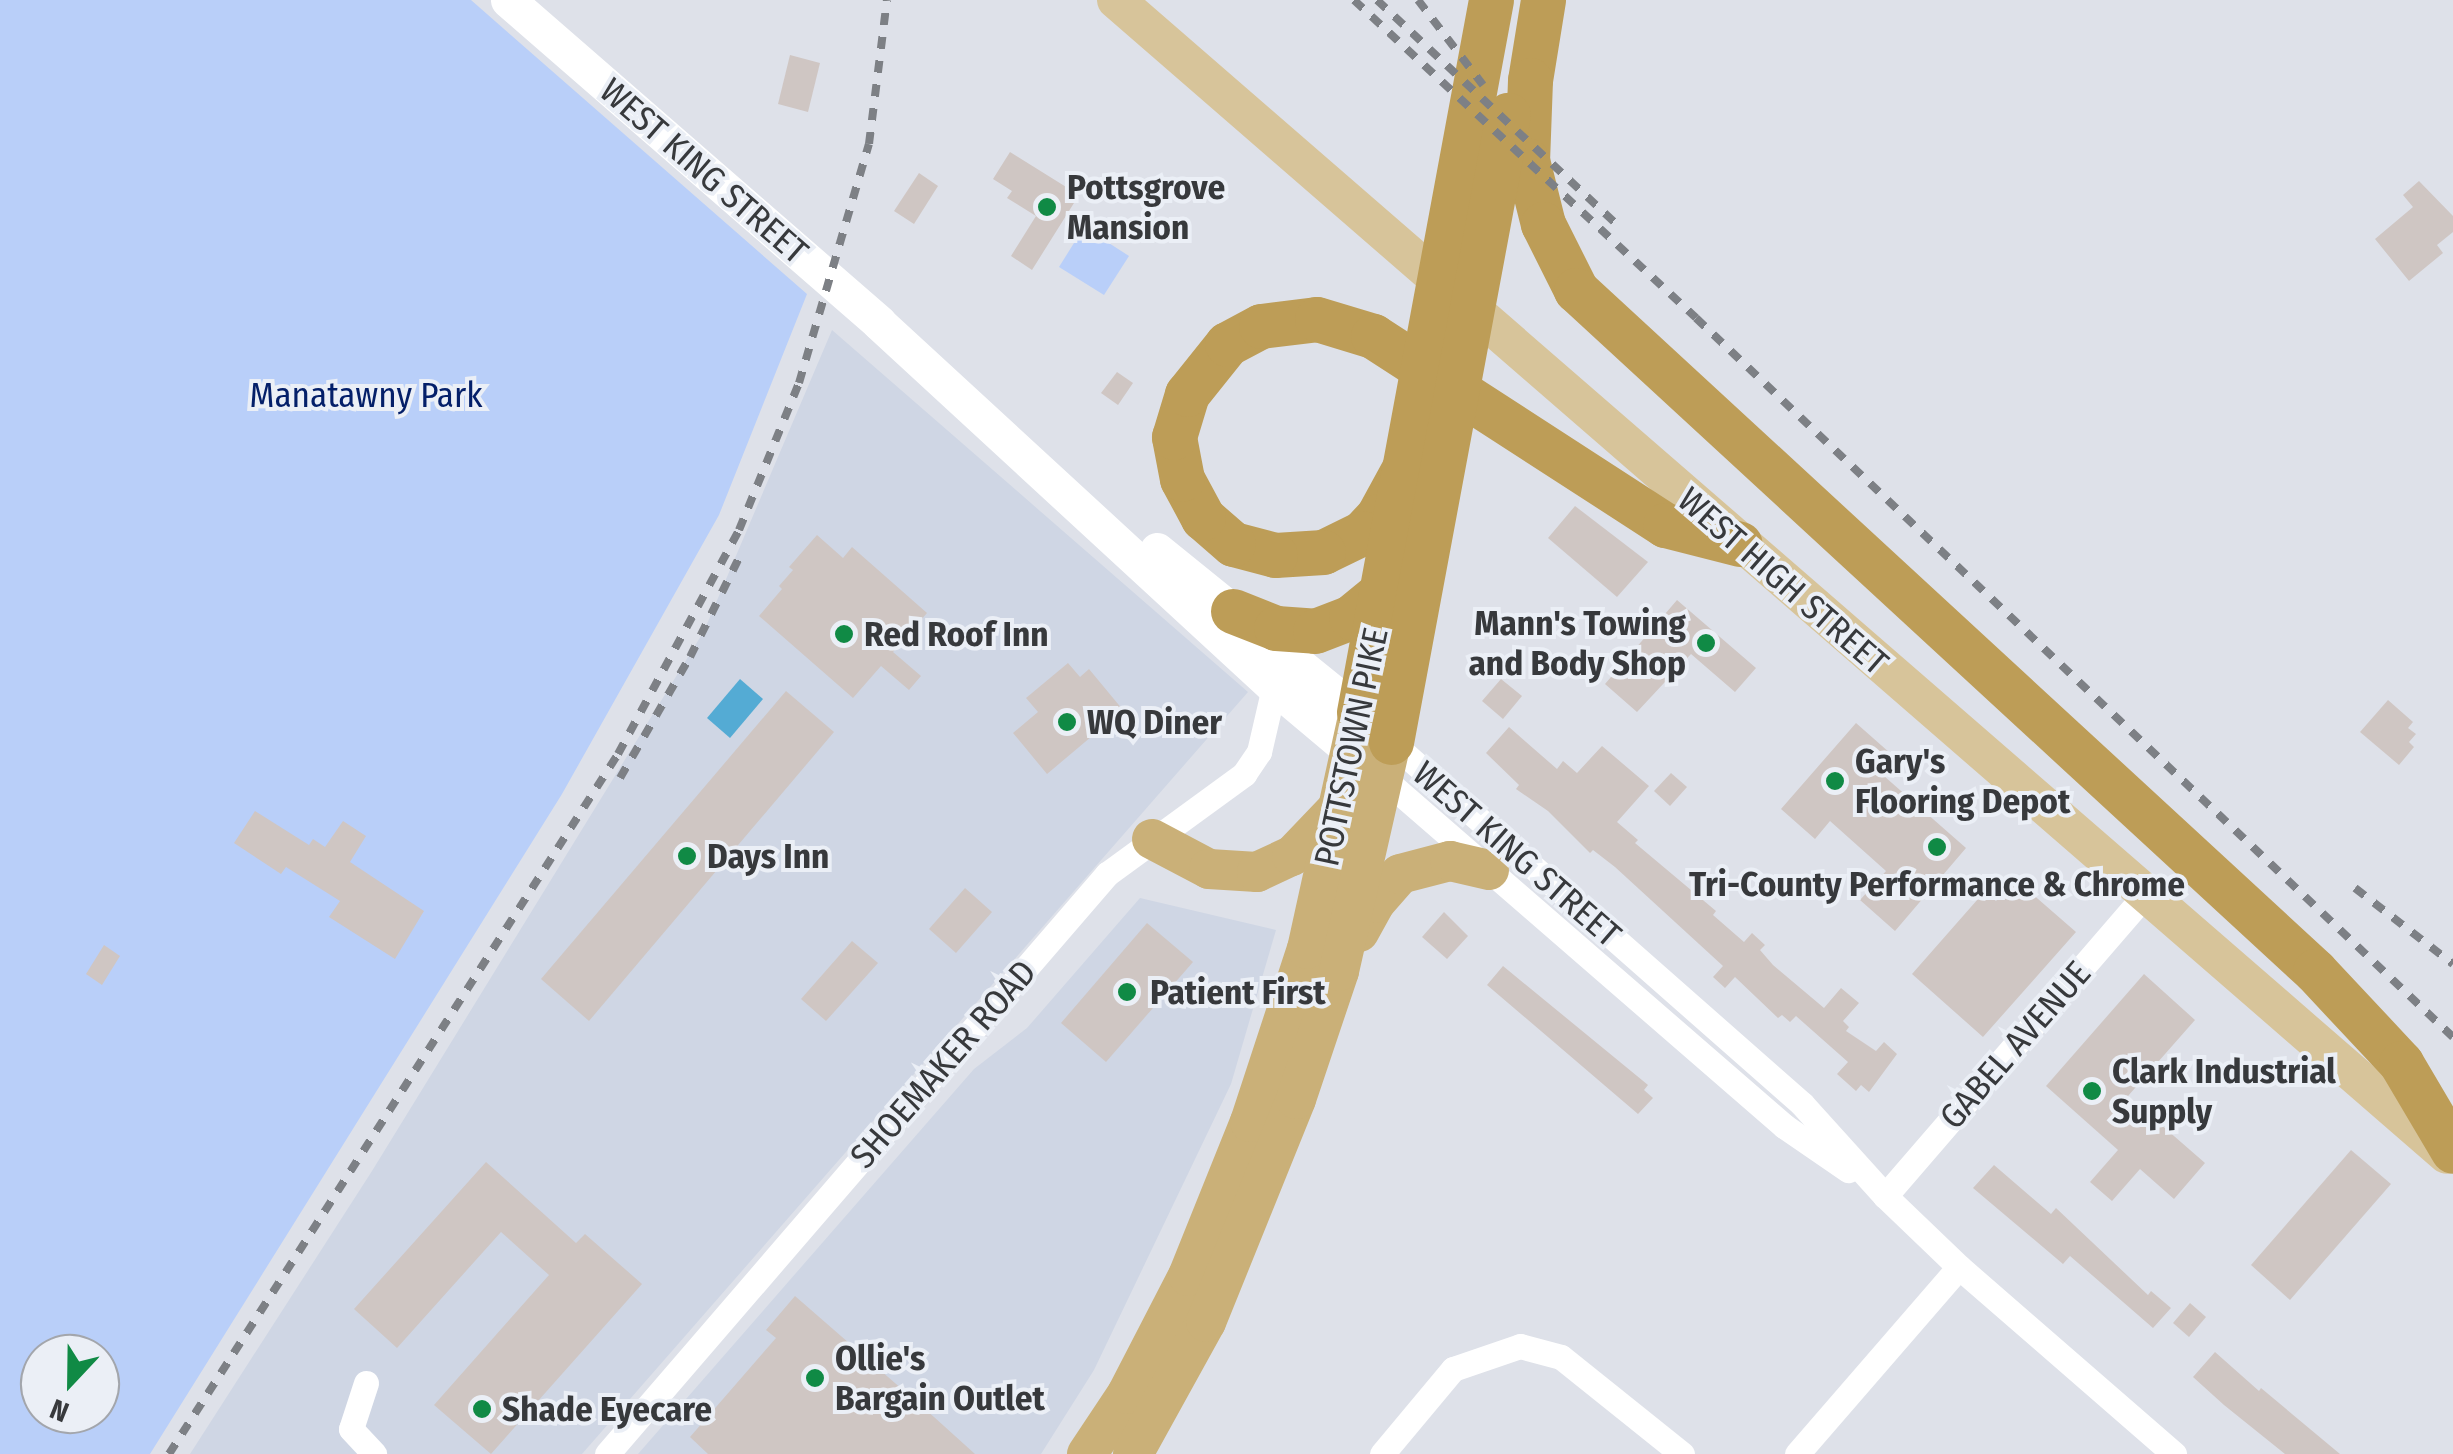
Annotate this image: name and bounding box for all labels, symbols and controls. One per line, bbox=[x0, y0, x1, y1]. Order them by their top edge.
street label: WEST KING STREET bbox=[592, 69, 816, 273]
place label: Pottsgrove Mansion bbox=[1067, 166, 1225, 248]
marker: Pottsgrove Mansion bbox=[1036, 196, 1058, 218]
park label: Manatawny Park bbox=[250, 374, 482, 416]
street label: WEST HIGH STREET bbox=[1670, 479, 1896, 683]
place label: Mann's Towing and Body Shop bbox=[1468, 602, 1686, 684]
place label: Red Roof Inn bbox=[864, 613, 1049, 655]
marker: Red Roof Inn bbox=[833, 623, 855, 645]
street label: POTTSTOWN PIKE bbox=[1305, 624, 1397, 870]
marker: Mann's Towing and Body Shop bbox=[1695, 632, 1717, 654]
place label: WQ Diner bbox=[1087, 701, 1222, 743]
marker: WQ Diner bbox=[1056, 711, 1078, 733]
place label: Gary's Flooring Depot bbox=[1855, 740, 2070, 822]
street label: WEST KING STREET bbox=[1405, 752, 1629, 956]
marker: Gary's Flooring Depot bbox=[1824, 770, 1846, 792]
place label: Days Inn bbox=[707, 835, 829, 877]
marker: Tri-County Performance & Chrome bbox=[1926, 836, 1948, 858]
marker: Days Inn bbox=[676, 845, 698, 867]
place label: Tri-County Performance & Chrome bbox=[1689, 863, 2185, 905]
street label: SHOEMAKER ROAD bbox=[841, 951, 1045, 1177]
street label: GABEL AVENUE bbox=[1931, 953, 2099, 1137]
place label: Patient First bbox=[1150, 971, 1326, 1013]
marker: Patient First bbox=[1114, 979, 1140, 1005]
place label: Clark Industrial Supply bbox=[2112, 1050, 2336, 1132]
marker: Clark Industrial Supply bbox=[2081, 1080, 2103, 1102]
north arrow bbox=[20, 1334, 120, 1434]
place label: Ollie's Bargain Outlet bbox=[835, 1337, 1045, 1419]
marker: Ollie's Bargain Outlet bbox=[804, 1367, 826, 1389]
place label: Shade Eyecare bbox=[502, 1388, 712, 1430]
text: N bbox=[45, 1392, 73, 1429]
marker: Shade Eyecare bbox=[471, 1398, 493, 1420]

